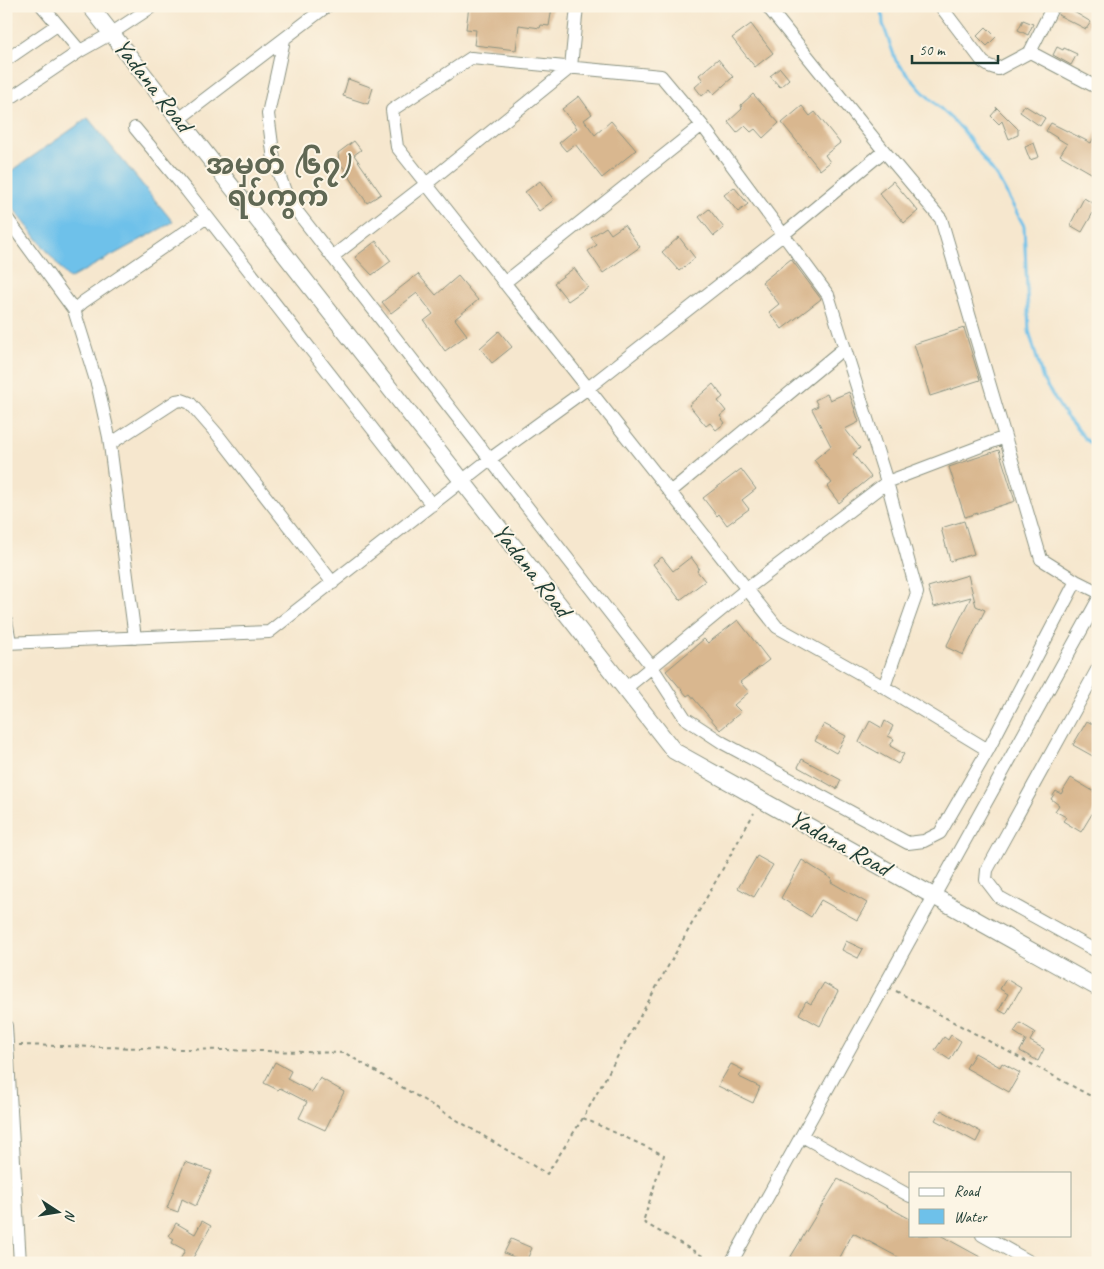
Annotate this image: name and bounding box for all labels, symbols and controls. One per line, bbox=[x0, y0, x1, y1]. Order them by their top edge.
street label: Yadana Road bbox=[106, 31, 202, 141]
scale bar bbox=[912, 32, 998, 64]
text: 50 m bbox=[919, 41, 946, 60]
district label: အမှတ် (၆၇) ရပ်ကွက် bbox=[206, 144, 352, 219]
street label: Yadana Road bbox=[485, 516, 581, 626]
street label: Yadana Road bbox=[784, 802, 899, 885]
legend bbox=[909, 1172, 1072, 1236]
text: Road bbox=[954, 1182, 981, 1201]
north arrow bbox=[32, 1186, 82, 1236]
text: Water bbox=[954, 1208, 988, 1227]
text: N bbox=[61, 1209, 79, 1223]

